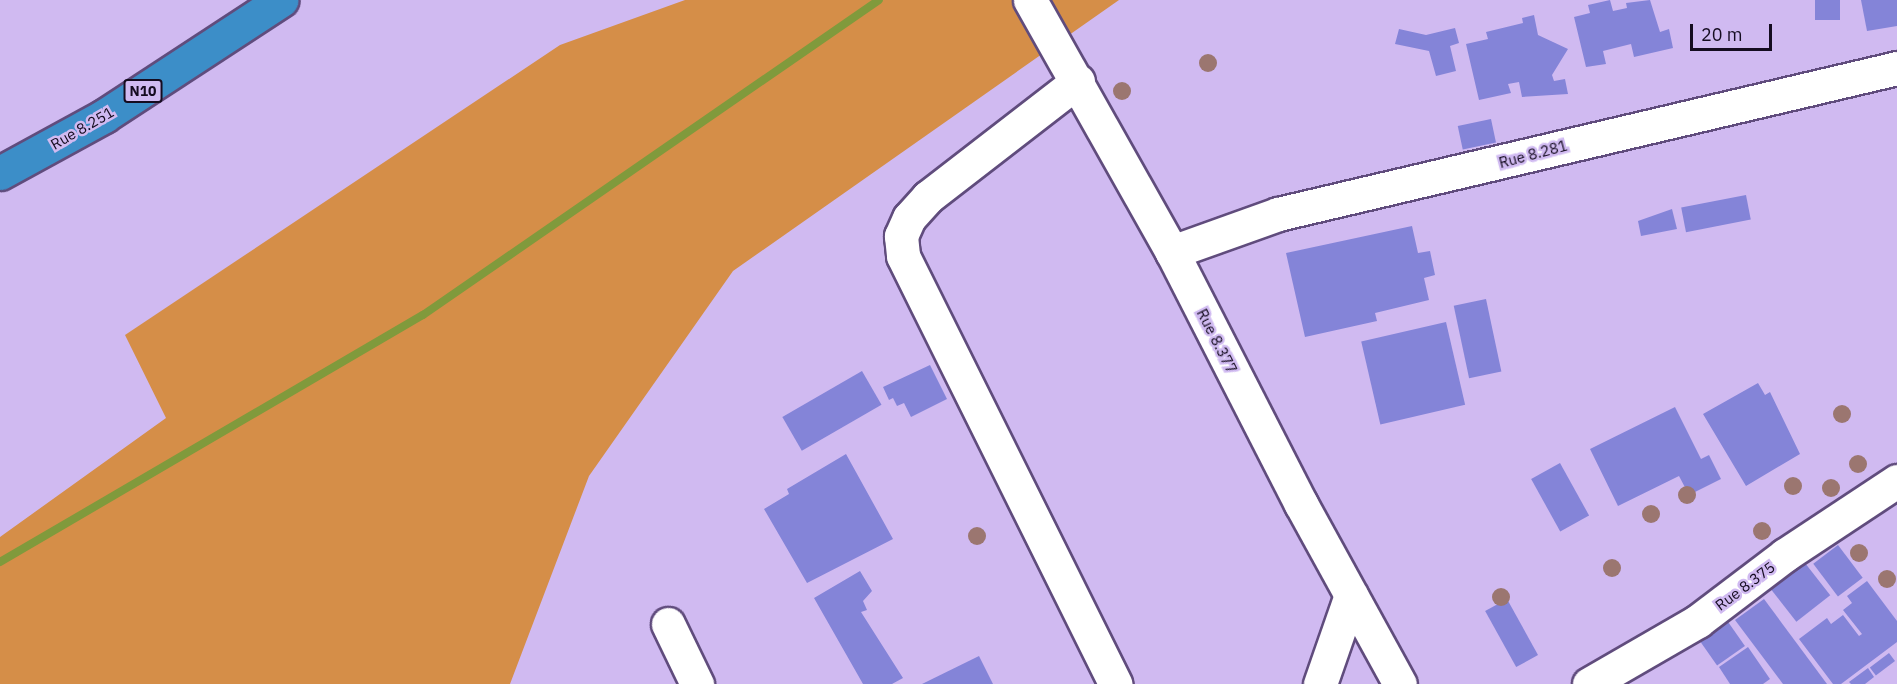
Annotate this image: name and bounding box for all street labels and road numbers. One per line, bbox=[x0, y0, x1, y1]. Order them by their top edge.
road number: N10 bbox=[124, 80, 162, 102]
street label: Rue 8.251 bbox=[47, 103, 117, 153]
street label: Rue 8.281 bbox=[1497, 136, 1569, 172]
street label: Rue 8.377 bbox=[1193, 306, 1241, 376]
street label: Rue 8.375 bbox=[1712, 558, 1778, 614]

